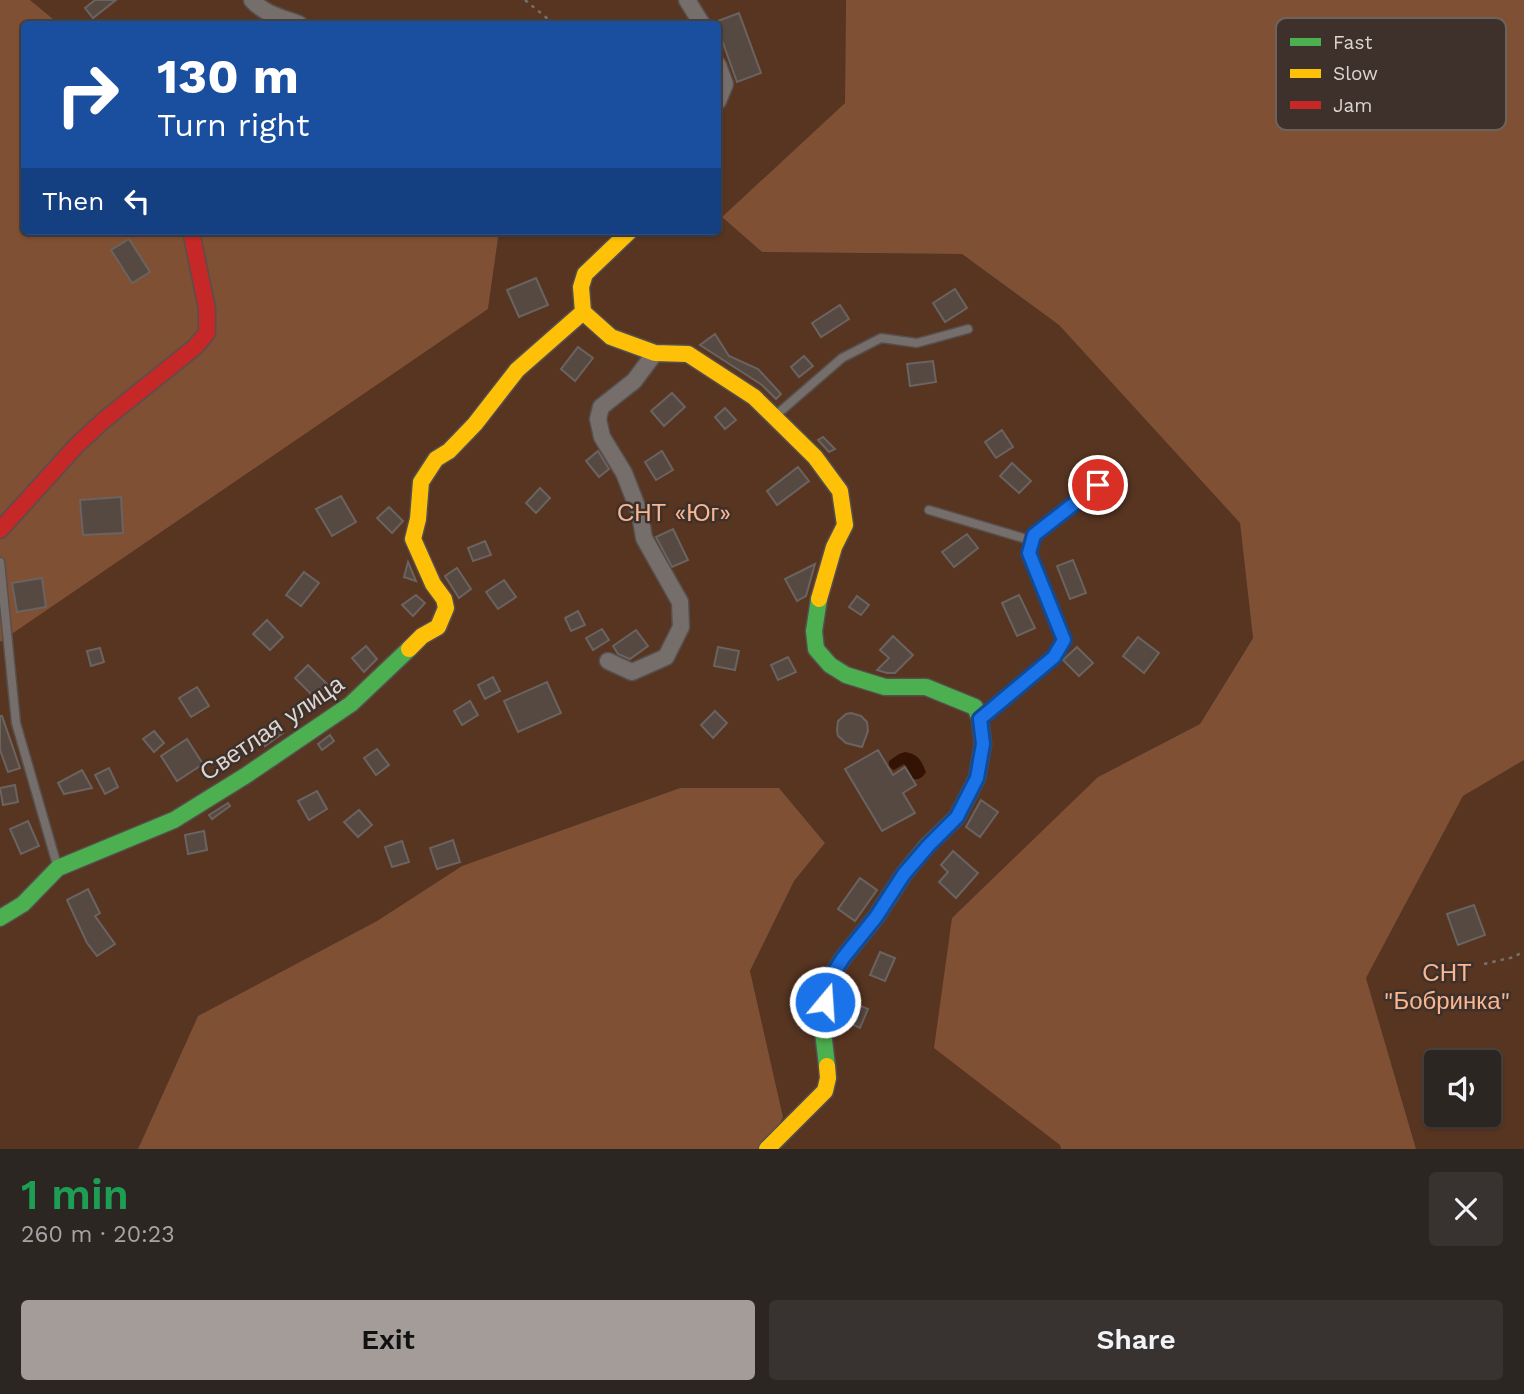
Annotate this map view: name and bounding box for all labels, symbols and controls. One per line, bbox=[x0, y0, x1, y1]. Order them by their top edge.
legend bbox=[1276, 18, 1506, 130]
text: Fast bbox=[1333, 31, 1372, 54]
text: 130 m bbox=[157, 47, 299, 105]
icon: right bbox=[42, 49, 133, 140]
text: Slow bbox=[1333, 62, 1378, 85]
text: Jam bbox=[1333, 94, 1372, 117]
text: Turn right bbox=[157, 106, 309, 144]
icon: left bbox=[118, 182, 156, 220]
text: Then bbox=[42, 186, 104, 216]
pin bbox=[1068, 455, 1128, 515]
icon: arrive bbox=[1079, 466, 1117, 504]
park label: СНТ «Юг» bbox=[617, 499, 731, 527]
street label: Светлая улица bbox=[195, 669, 350, 786]
park label: СНТ "Бобринка" bbox=[1384, 959, 1510, 1015]
position arrow bbox=[788, 965, 862, 1039]
map controls bbox=[1424, 1050, 1501, 1127]
button: sound bbox=[1424, 1050, 1501, 1127]
text: 1 min bbox=[21, 1170, 129, 1219]
button: close bbox=[1429, 1172, 1503, 1246]
text: 260 m · 20:23 bbox=[21, 1221, 175, 1248]
button: Exit bbox=[21, 1300, 755, 1380]
button: Share bbox=[769, 1300, 1503, 1380]

